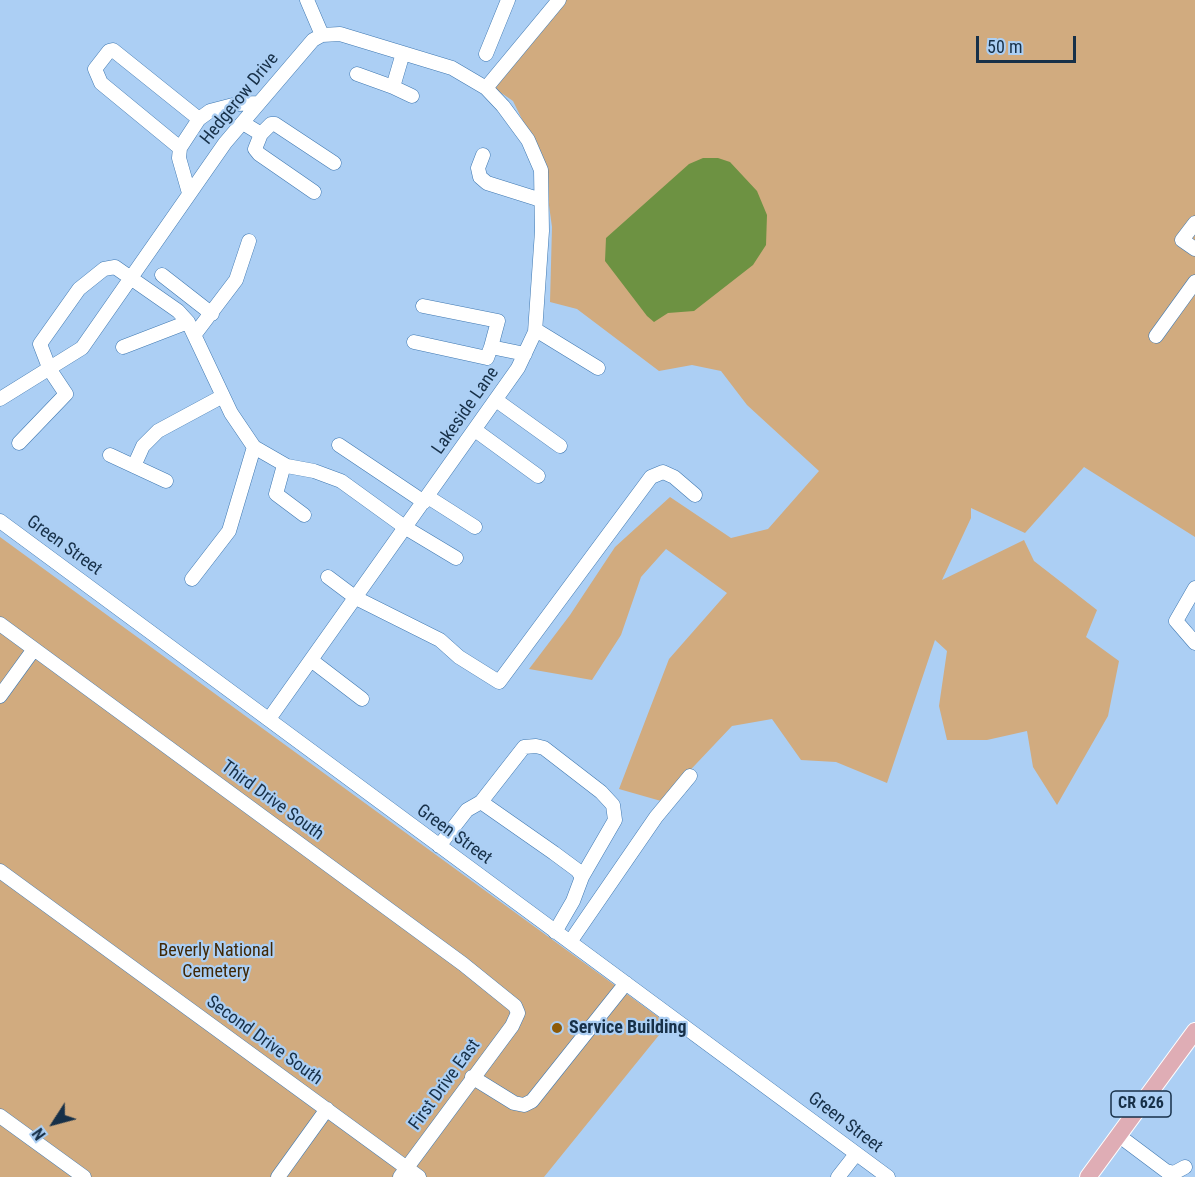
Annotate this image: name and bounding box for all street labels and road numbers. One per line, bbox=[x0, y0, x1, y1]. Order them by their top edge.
street label: Hedgerow Drive bbox=[196, 49, 284, 149]
street label: Lakeside Lane bbox=[428, 363, 504, 459]
street label: Green Street bbox=[22, 511, 106, 581]
street label: Third Drive South bbox=[216, 756, 328, 846]
street label: Green Street bbox=[412, 800, 496, 870]
street label: Second Drive South bbox=[202, 992, 326, 1090]
street label: First Drive East bbox=[405, 1035, 485, 1135]
street label: Green Street bbox=[803, 1088, 887, 1158]
road number: CR 626 bbox=[1111, 1091, 1171, 1117]

